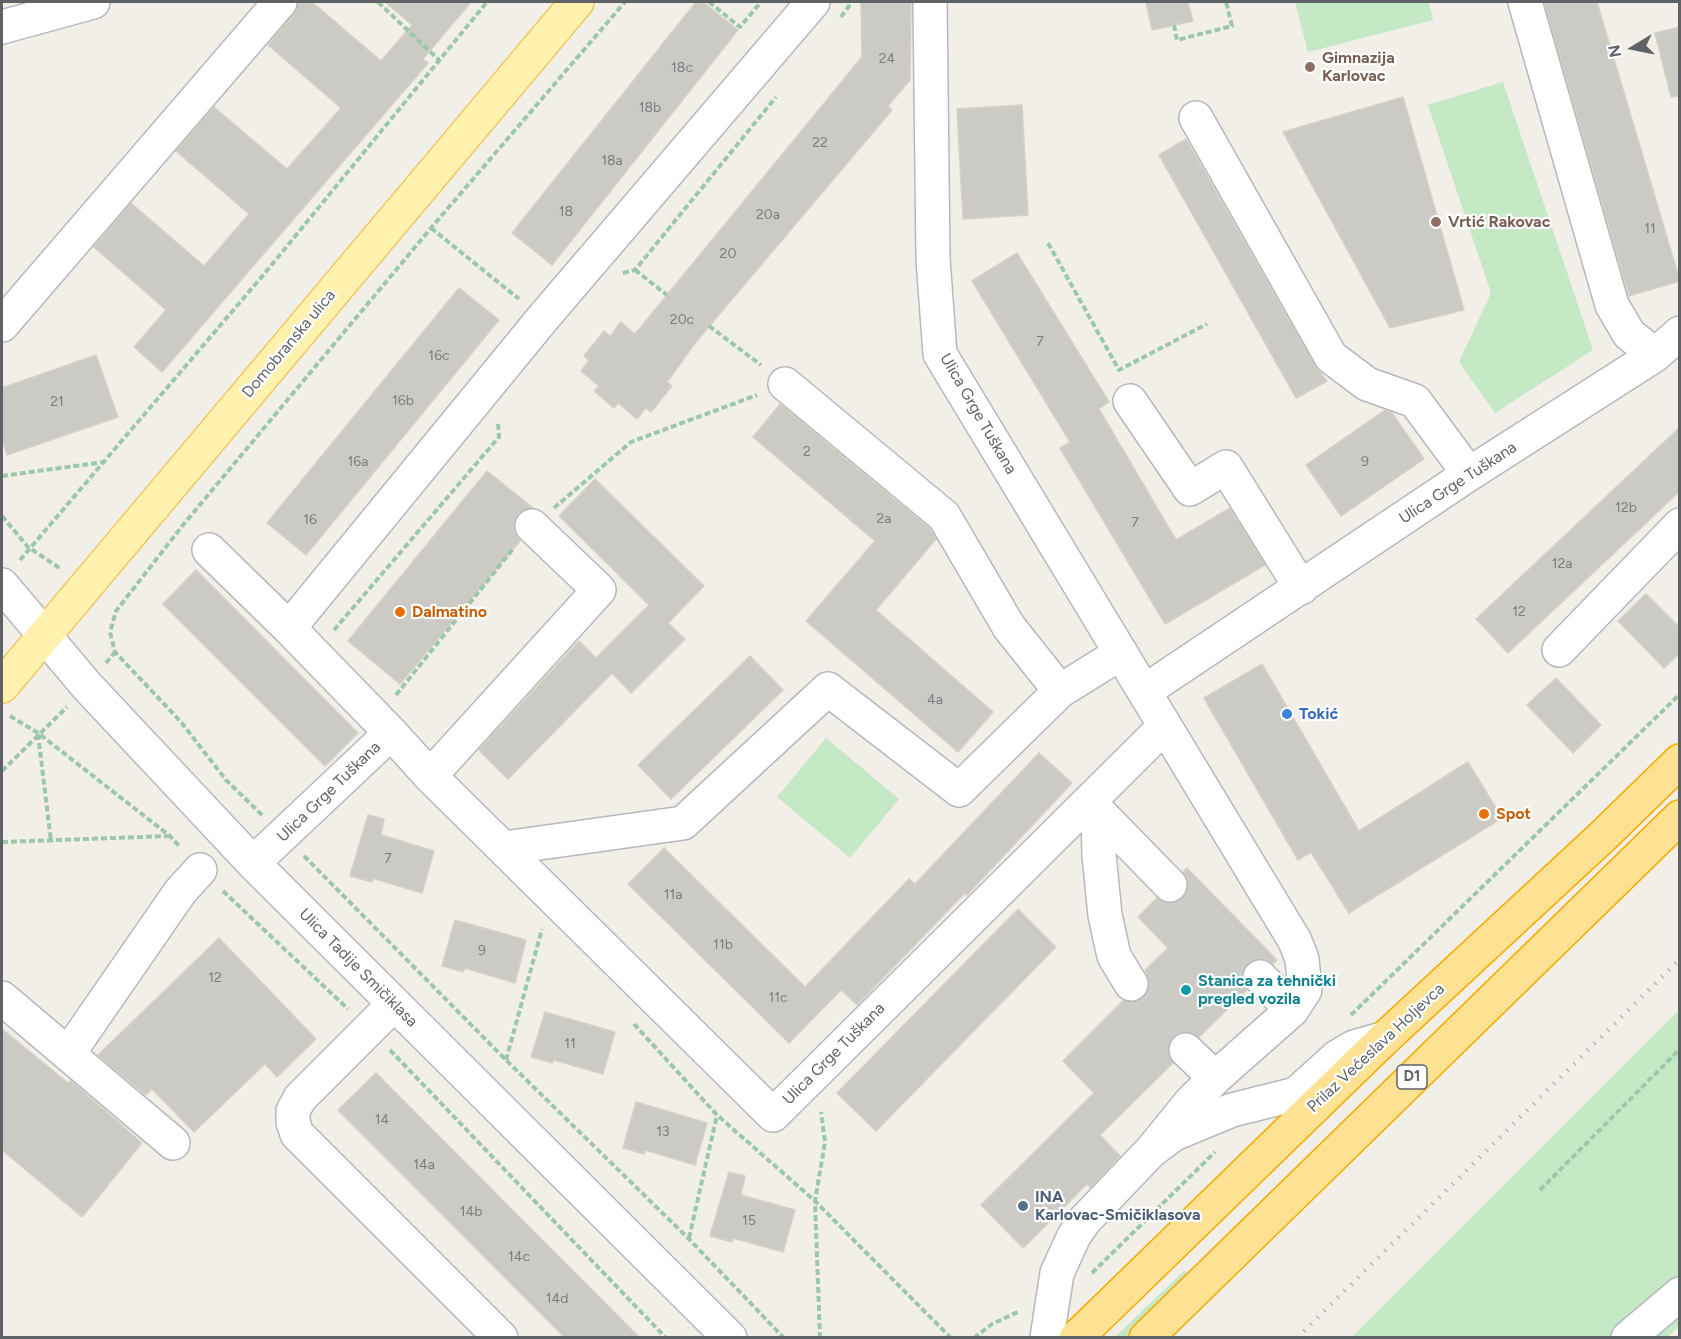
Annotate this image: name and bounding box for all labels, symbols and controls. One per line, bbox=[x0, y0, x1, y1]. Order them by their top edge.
north arrow bbox=[1603, 18, 1663, 78]
text: N bbox=[1604, 43, 1625, 59]
place label: Gimnazija Karlovac bbox=[1322, 48, 1395, 86]
house number: 24 bbox=[879, 51, 895, 67]
house number: 18c bbox=[671, 60, 693, 76]
marker: Gimnazija Karlovac bbox=[1303, 60, 1317, 74]
house number: 18b bbox=[639, 100, 661, 116]
house number: 22 bbox=[812, 135, 828, 151]
house number: 18a bbox=[601, 153, 623, 169]
house number: 18 bbox=[559, 204, 573, 220]
house number: 20a bbox=[756, 207, 780, 223]
place label: Vrtić Rakovac bbox=[1448, 212, 1550, 232]
marker: Vrtić Rakovac bbox=[1429, 215, 1443, 229]
house number: 11 bbox=[1644, 221, 1656, 237]
house number: 20 bbox=[720, 246, 736, 262]
street label: Domobranska ulica bbox=[238, 286, 340, 402]
house number: 20c bbox=[670, 312, 694, 328]
house number: 7 bbox=[1036, 334, 1044, 350]
house number: 16c bbox=[428, 348, 450, 364]
street label: Ulica Grge Tuškana bbox=[936, 350, 1020, 478]
house number: 16b bbox=[392, 393, 414, 409]
house number: 21 bbox=[50, 394, 64, 410]
street label: Ulica Grge Tuškana bbox=[1396, 438, 1520, 528]
house number: 2 bbox=[803, 444, 811, 460]
house number: 16a bbox=[348, 454, 368, 470]
house number: 9 bbox=[1361, 454, 1369, 470]
house number: 12b bbox=[1615, 500, 1637, 516]
house number: 2a bbox=[877, 511, 891, 527]
house number: 16 bbox=[303, 512, 317, 528]
house number: 7 bbox=[1131, 515, 1139, 531]
house number: 12a bbox=[1552, 556, 1572, 572]
place label: Dalmatino bbox=[412, 602, 487, 622]
house number: 12 bbox=[1512, 604, 1526, 620]
marker: Dalmatino bbox=[393, 605, 407, 619]
house number: 4a bbox=[927, 692, 943, 708]
place label: Tokić bbox=[1299, 704, 1338, 724]
marker: Tokić bbox=[1280, 707, 1294, 721]
street label: Ulica Grge Tuškana bbox=[273, 738, 385, 846]
place label: Spot bbox=[1496, 804, 1531, 824]
marker: Spot bbox=[1477, 807, 1491, 821]
house number: 7 bbox=[384, 851, 392, 867]
house number: 11a bbox=[664, 887, 682, 903]
street label: Ulica Tadije Smičiklasa bbox=[295, 905, 421, 1031]
house number: 11b bbox=[713, 937, 733, 953]
house number: 9 bbox=[478, 943, 486, 959]
house number: 12 bbox=[208, 970, 222, 986]
place label: Stanica za tehnički pregled vozila bbox=[1198, 971, 1336, 1009]
street label: Prilaz Većeslava Holjevca bbox=[1304, 980, 1448, 1116]
marker: Stanica za tehnički pregled vozila bbox=[1179, 983, 1193, 997]
house number: 11c bbox=[768, 990, 788, 1006]
street label: Ulica Grge Tuškana bbox=[779, 999, 889, 1109]
house number: 11 bbox=[564, 1036, 576, 1052]
road number: D1 bbox=[1397, 1065, 1427, 1089]
house number: 14 bbox=[375, 1112, 389, 1128]
house number: 13 bbox=[656, 1124, 670, 1140]
house number: 14a bbox=[413, 1157, 435, 1173]
place label: INA Karlovac-Smičiklasova bbox=[1035, 1187, 1201, 1225]
marker: INA Karlovac-Smičiklasova bbox=[1016, 1199, 1030, 1213]
house number: 14b bbox=[460, 1204, 482, 1220]
house number: 15 bbox=[742, 1213, 756, 1229]
house number: 14c bbox=[508, 1249, 530, 1265]
house number: 14d bbox=[546, 1291, 568, 1307]

